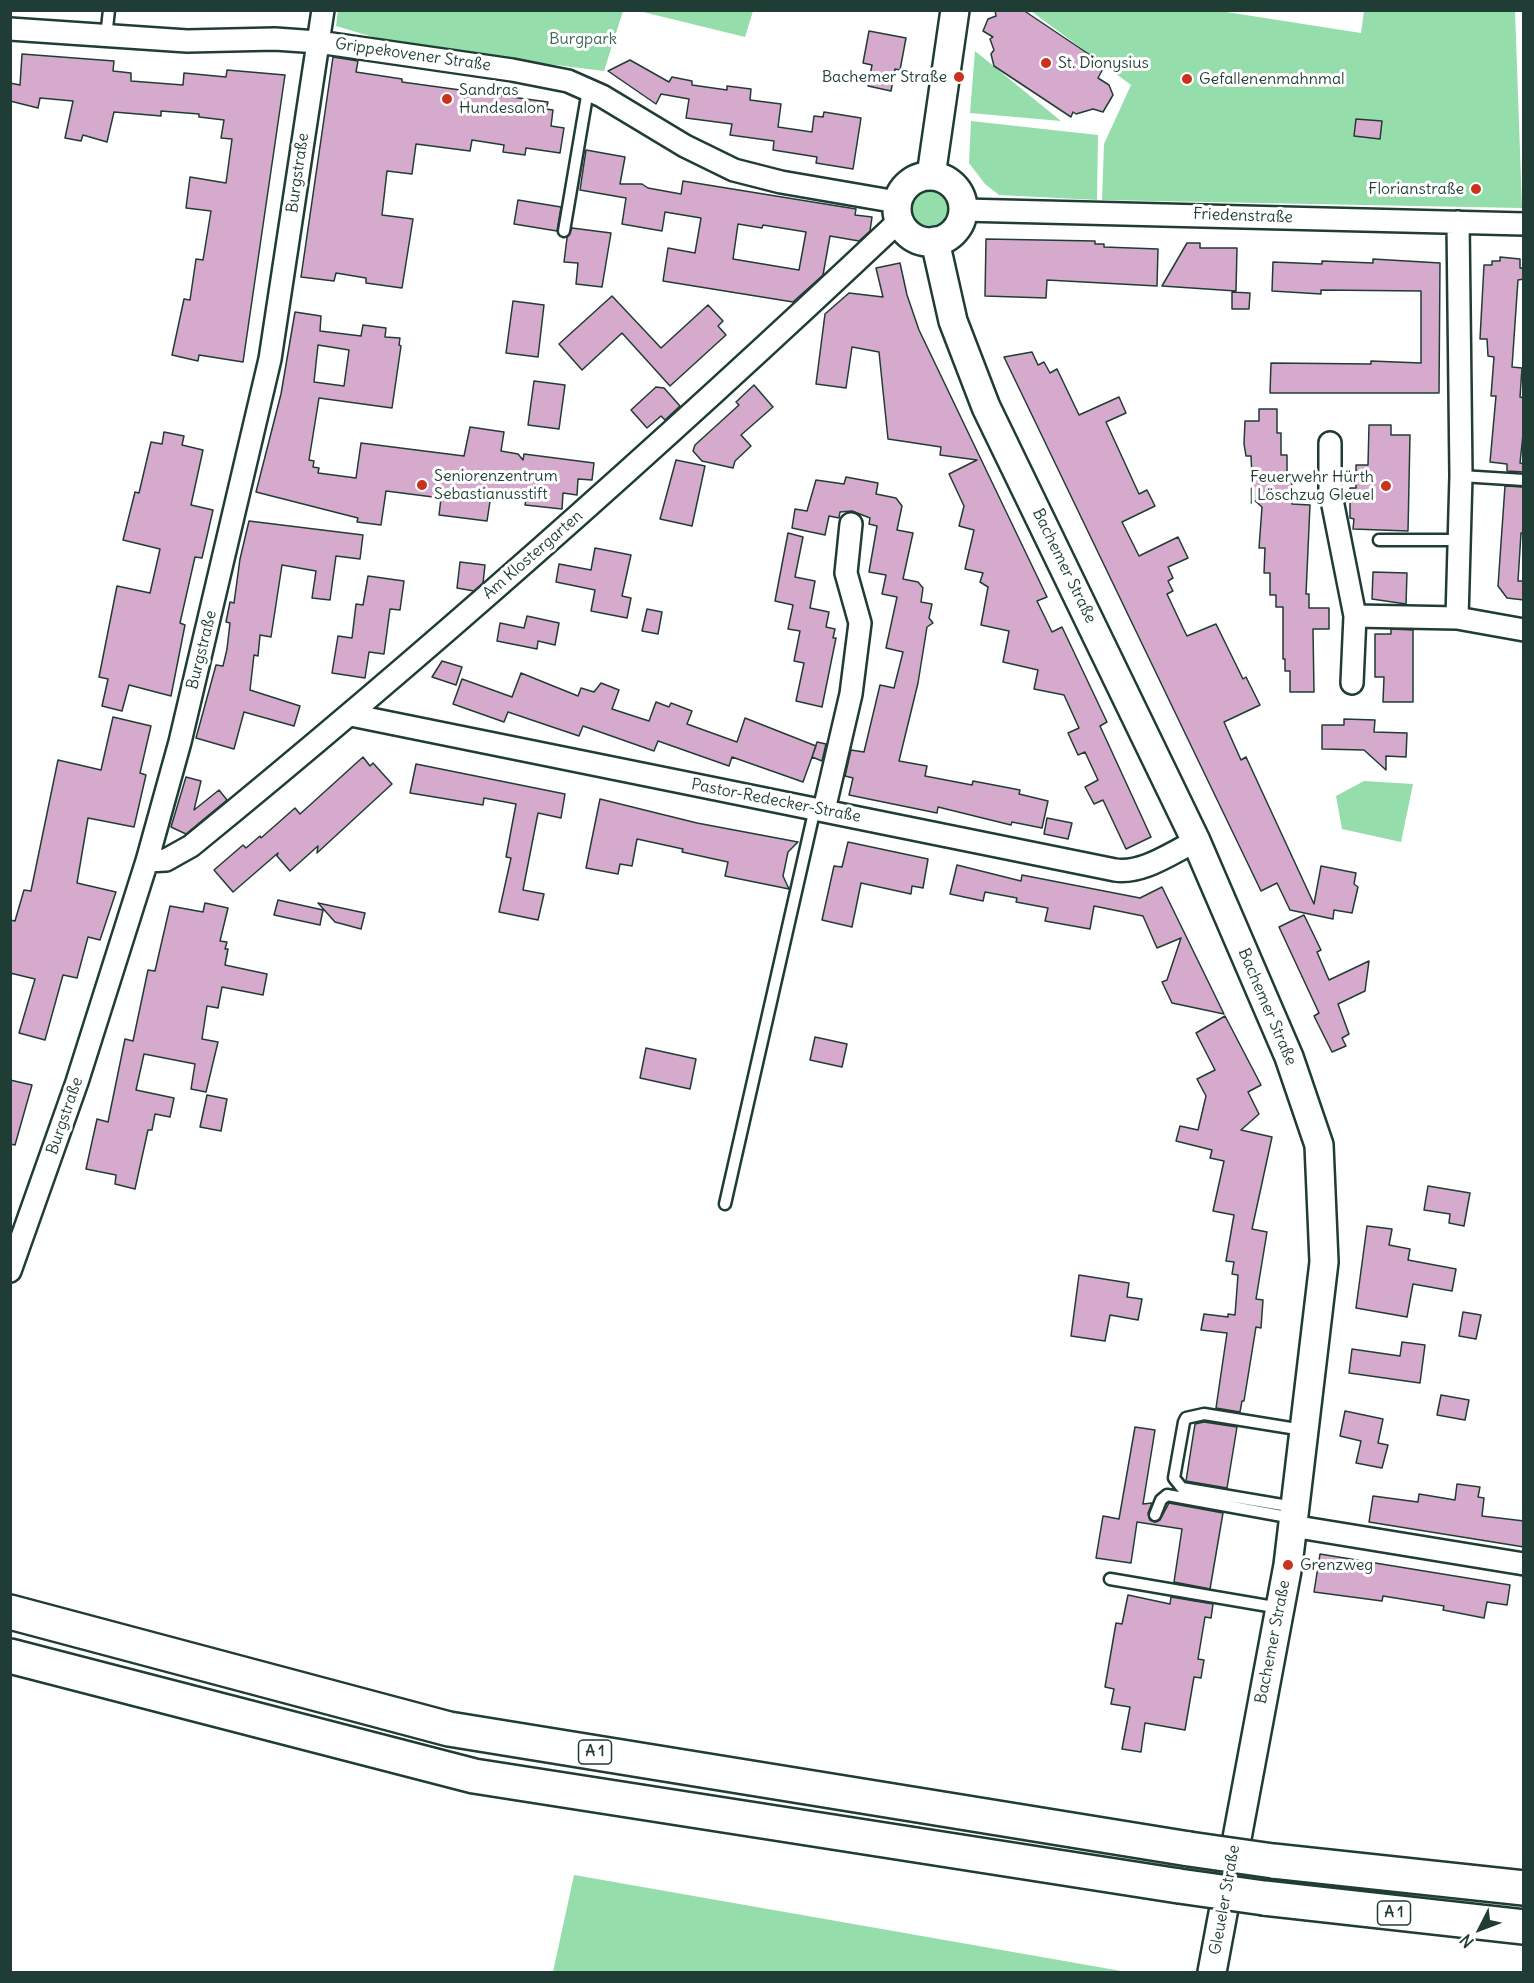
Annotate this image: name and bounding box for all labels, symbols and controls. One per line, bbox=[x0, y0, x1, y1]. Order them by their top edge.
park label: Burgpark bbox=[549, 29, 617, 49]
street label: Grippekovener Straße bbox=[334, 35, 492, 75]
place label: St. Dionysius bbox=[1058, 53, 1149, 73]
marker: St. Dionysius bbox=[1039, 56, 1053, 70]
place label: Bachemer Straße bbox=[822, 67, 947, 87]
place label: Gefallenenmahnmal bbox=[1199, 69, 1345, 89]
marker: Bachemer Straße bbox=[952, 70, 966, 84]
marker: Gefallenenmahnmal bbox=[1180, 72, 1194, 86]
place label: Sandras Hundesalon bbox=[459, 80, 545, 118]
marker: Sandras Hundesalon bbox=[440, 92, 454, 106]
street label: Burgstraße bbox=[283, 132, 313, 214]
place label: Florianstraße bbox=[1368, 179, 1464, 199]
marker: Florianstraße bbox=[1469, 182, 1483, 196]
street label: Friedenstraße bbox=[1193, 205, 1293, 227]
place label: Seniorenzentrum Sebastianusstift bbox=[434, 466, 558, 504]
place label: Feuerwehr Hürth | Löschzug Gleuel bbox=[1250, 467, 1374, 505]
marker: Seniorenzentrum Sebastianusstift bbox=[415, 478, 429, 492]
marker: Feuerwehr Hürth | Löschzug Gleuel bbox=[1379, 479, 1393, 493]
street label: Bachemer Straße bbox=[1028, 505, 1100, 627]
street label: Am Klostergarten bbox=[479, 507, 587, 603]
street label: Burgstraße bbox=[183, 609, 221, 691]
street label: Pastor-Redecker-Straße bbox=[690, 775, 862, 827]
street label: Bachemer Straße bbox=[1234, 946, 1300, 1068]
street label: Burgstraße bbox=[43, 1075, 87, 1157]
place label: Grenzweg bbox=[1300, 1555, 1373, 1575]
marker: Grenzweg bbox=[1281, 1558, 1295, 1572]
street label: Bachemer Straße bbox=[1252, 1579, 1294, 1705]
road number: A 1 bbox=[578, 1740, 612, 1764]
street label: Gleueler Straße bbox=[1206, 1844, 1244, 1956]
north arrow bbox=[1450, 1899, 1510, 1959]
road number: A 1 bbox=[1378, 1901, 1410, 1925]
text: N bbox=[1455, 1930, 1478, 1952]

